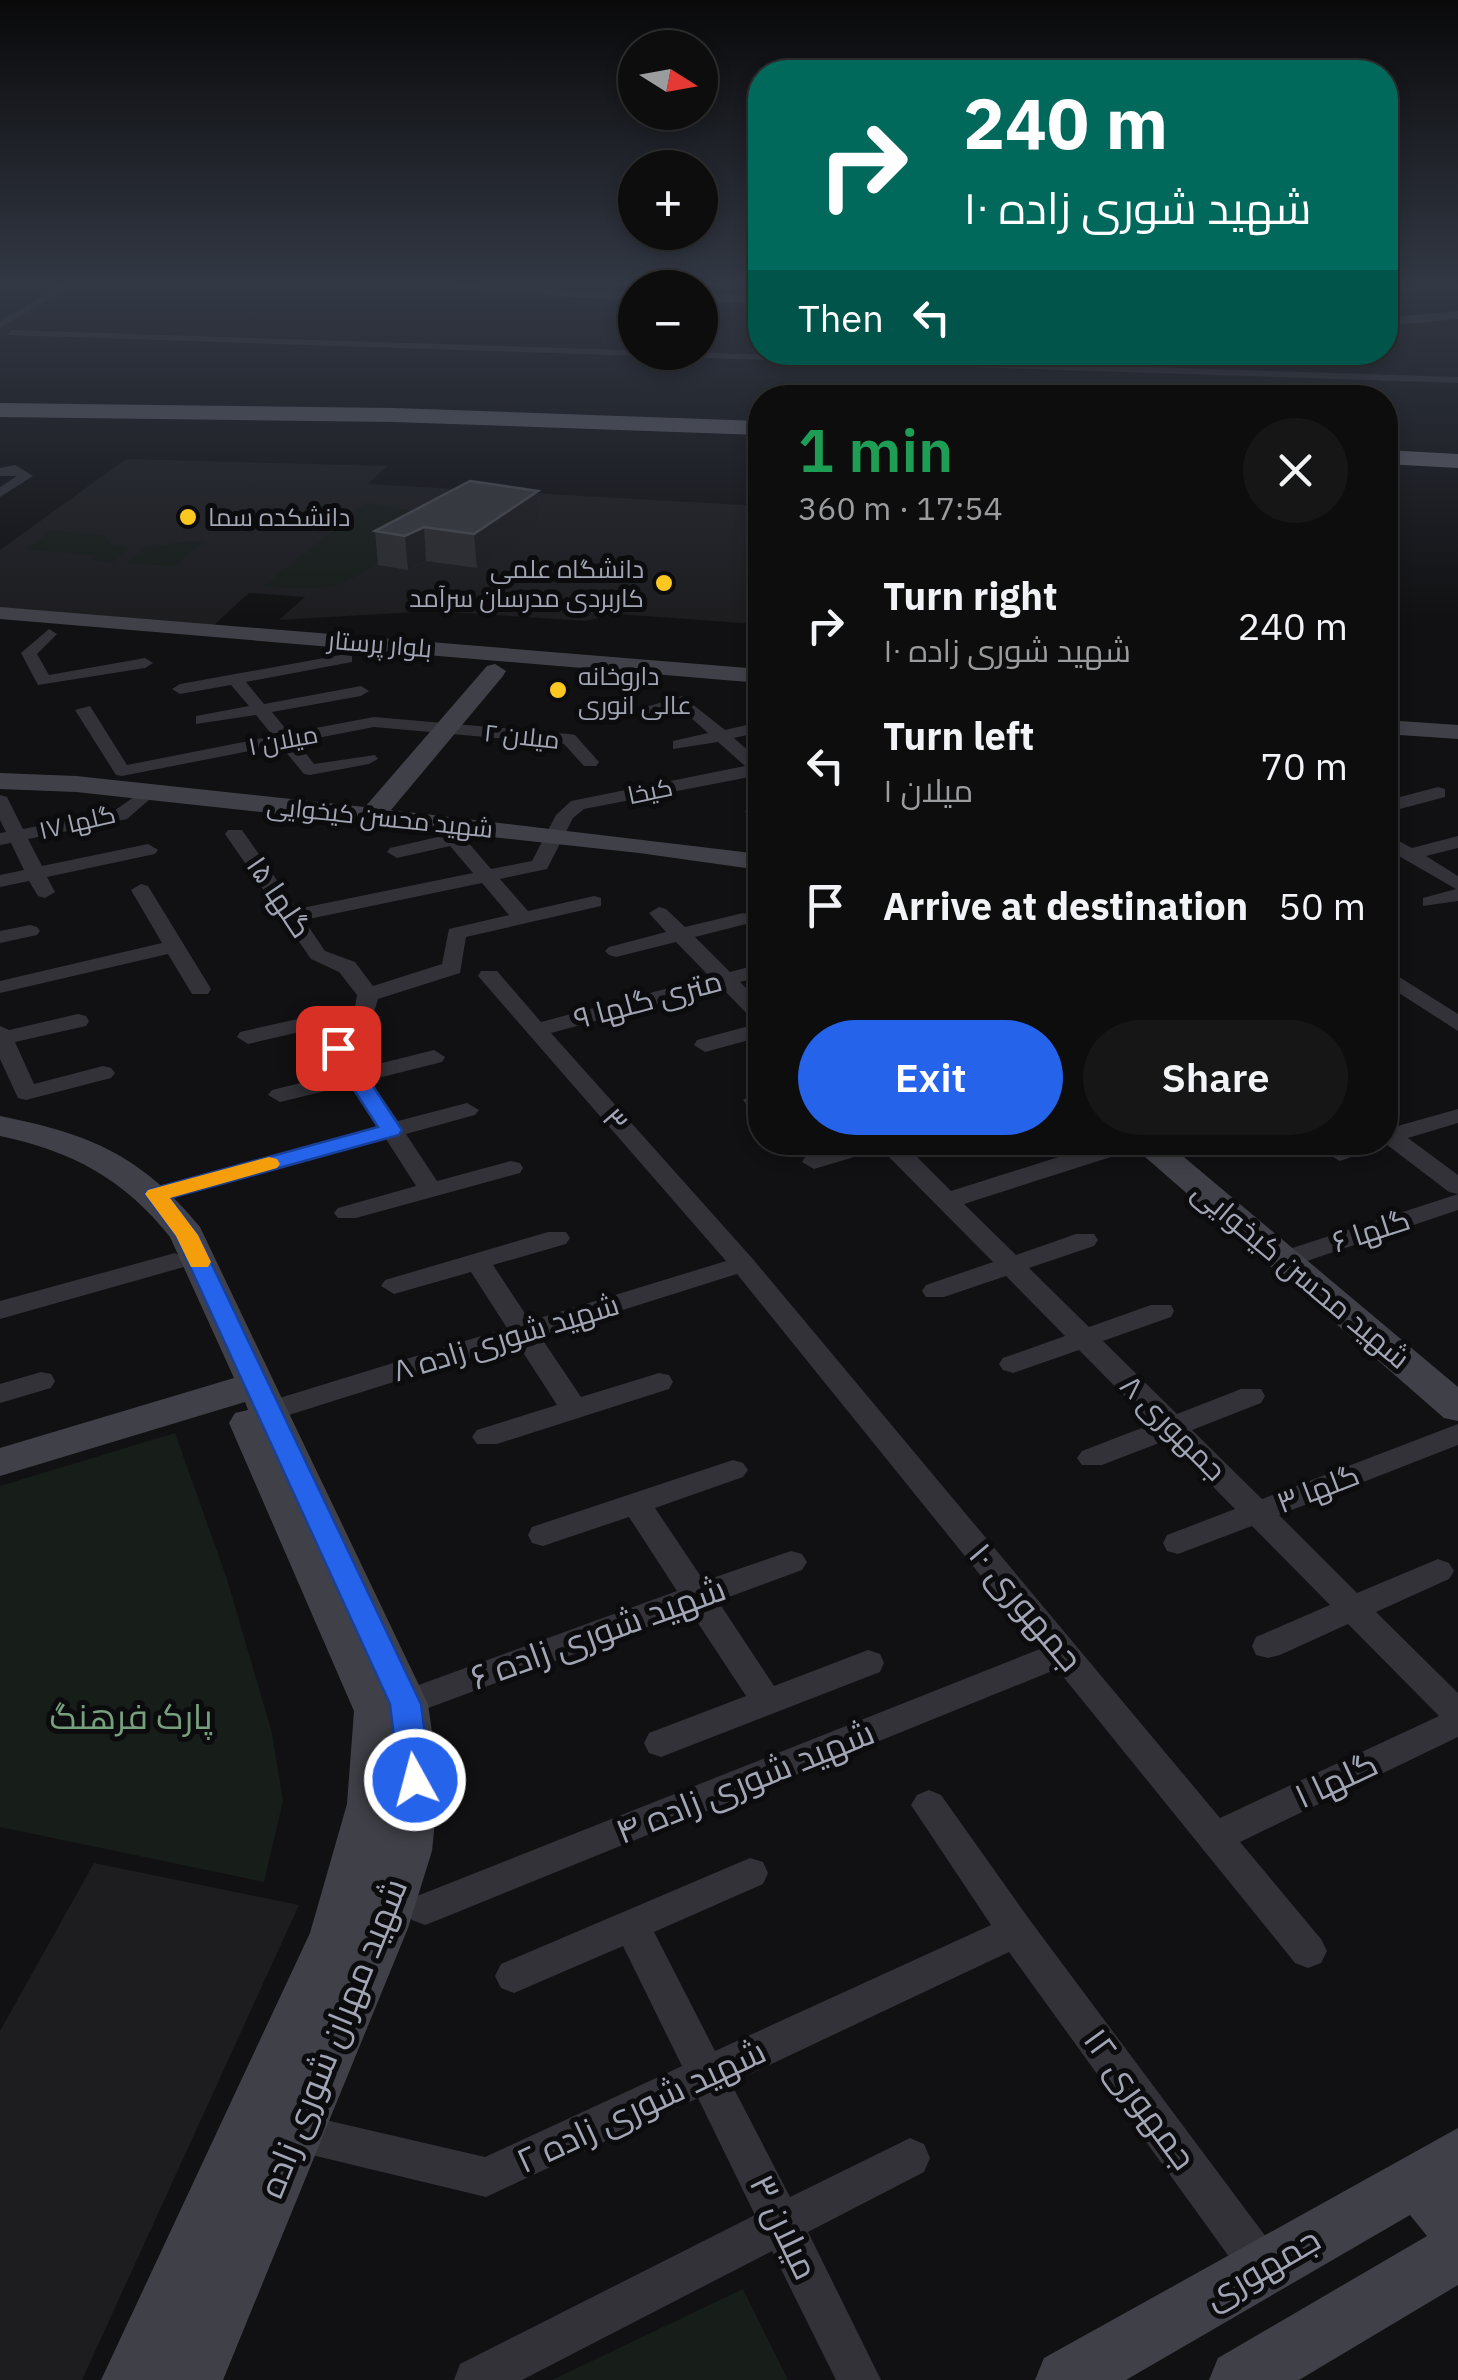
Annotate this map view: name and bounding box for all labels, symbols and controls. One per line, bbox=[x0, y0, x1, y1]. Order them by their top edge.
north arrow bbox=[618, 30, 718, 130]
map controls bbox=[618, 30, 718, 370]
text: 240 m bbox=[963, 77, 1168, 168]
icon: right bbox=[798, 100, 928, 230]
button: + bbox=[618, 150, 718, 250]
text: شهید شوری زاده ۱۰ bbox=[963, 178, 1312, 236]
button: − bbox=[618, 270, 718, 370]
icon: left bbox=[904, 290, 959, 345]
text: Then bbox=[798, 293, 884, 342]
text: 1 min bbox=[798, 410, 953, 489]
button: close bbox=[1243, 418, 1348, 523]
text: 360 m · 17:54 bbox=[798, 487, 1003, 529]
place label: دانشکده سما bbox=[208, 500, 350, 533]
marker: دانشکده سما bbox=[177, 506, 199, 528]
place label: دانشگاه علمی کاربردی مدرسان سرآمد bbox=[409, 552, 644, 614]
text: Turn right bbox=[883, 571, 1058, 620]
marker: دانشگاه علمی کاربردی مدرسان سرآمد bbox=[653, 572, 675, 594]
icon: right bbox=[798, 598, 853, 653]
text: 240 m bbox=[1237, 601, 1348, 650]
street label: بلوار پرستار bbox=[325, 622, 433, 665]
text: شهید شوری زاده ۱۰ bbox=[883, 629, 1131, 671]
place label: داروخانه عالی انوری bbox=[578, 659, 692, 721]
marker: داروخانه عالی انوری bbox=[547, 679, 569, 701]
text: Turn left bbox=[883, 711, 1034, 760]
street label: میلان ۲ bbox=[483, 715, 562, 756]
street label: میلان ۱ bbox=[245, 717, 321, 762]
icon: left bbox=[798, 738, 853, 793]
text: 70 m bbox=[1260, 741, 1348, 790]
text: میلان ۱ bbox=[883, 769, 973, 811]
street label: کیخا bbox=[624, 770, 676, 811]
street label: شهید محسن کیخوایی bbox=[265, 788, 495, 845]
street label: گلها ۱۷ bbox=[35, 797, 118, 846]
street label: گلها ۱۵ bbox=[239, 848, 322, 945]
icon: arrive bbox=[798, 878, 853, 933]
text: Arrive at destination bbox=[883, 881, 1248, 930]
text: 50 m bbox=[1278, 881, 1366, 930]
street label: ۹ متری گلها bbox=[569, 960, 726, 1037]
pin bbox=[296, 1006, 381, 1091]
button: Exit bbox=[798, 1020, 1063, 1135]
button: Share bbox=[1083, 1020, 1348, 1135]
icon: arrive bbox=[311, 1021, 366, 1076]
street label: ۳ bbox=[595, 1099, 638, 1139]
street label: شهید محسن کیخوایی bbox=[1185, 1171, 1419, 1376]
street label: گلها ۶ bbox=[1327, 1199, 1414, 1260]
street label: شهید شوری زاده ۸ bbox=[388, 1284, 623, 1389]
street label: جمهوری ۸ bbox=[1113, 1366, 1235, 1488]
street label: گلها ۳ bbox=[1271, 1454, 1364, 1521]
street label: جمهوری ۱۰ bbox=[959, 1532, 1094, 1680]
street label: شهید شوری زاده ۶ bbox=[464, 1565, 732, 1700]
park label: پارک فرهنگ bbox=[49, 1693, 213, 1740]
street label: شهید شوری زاده ۴ bbox=[609, 1708, 881, 1854]
position arrow bbox=[363, 1728, 467, 1832]
street label: گلها ۱ bbox=[1286, 1740, 1385, 1818]
street label: شهید مهران شوری زاده bbox=[247, 1871, 417, 2204]
street label: جمهوری ۱۲ bbox=[1074, 2018, 1208, 2178]
street label: شهید شوری زاده ۲ bbox=[509, 2027, 773, 2183]
street label: میلان ۳ bbox=[740, 2166, 830, 2287]
street label: جمهوری bbox=[1195, 2215, 1328, 2319]

